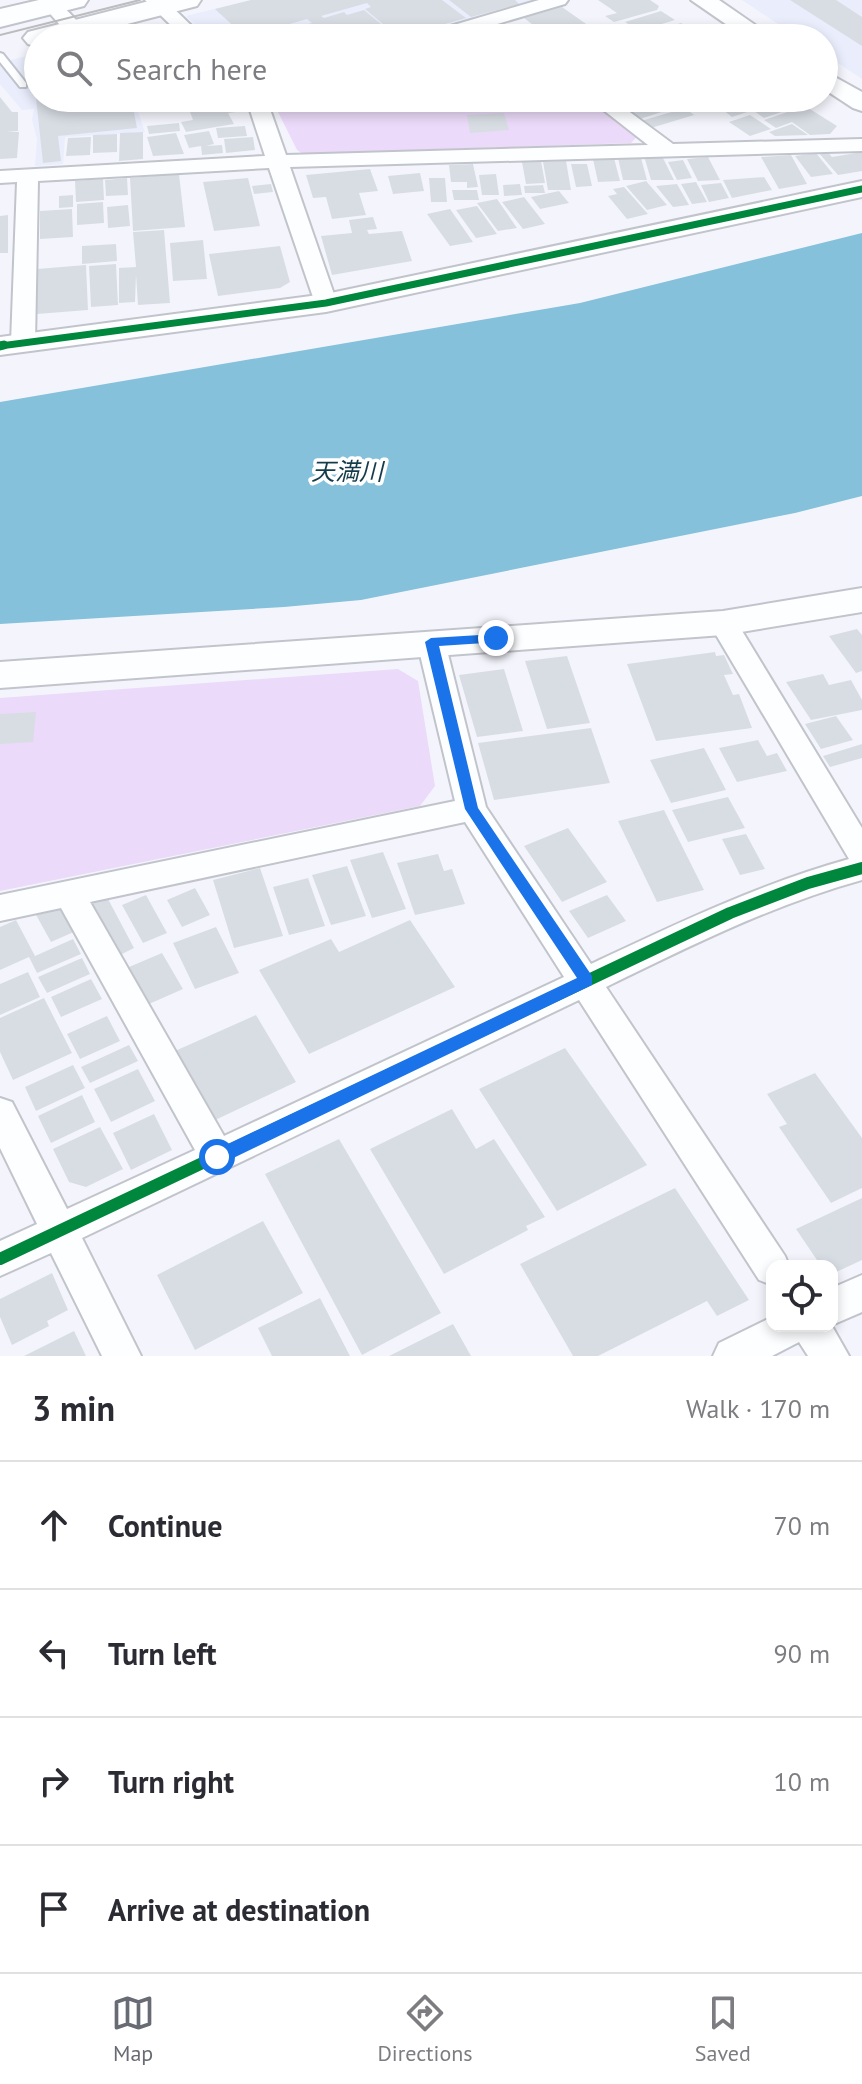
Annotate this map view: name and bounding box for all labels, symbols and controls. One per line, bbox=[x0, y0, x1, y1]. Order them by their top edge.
search box bbox=[24, 24, 838, 112]
icon: search bbox=[52, 46, 96, 90]
text: Search here bbox=[116, 49, 267, 88]
water label: 天満川 bbox=[311, 456, 386, 487]
route end bbox=[478, 620, 514, 656]
route start bbox=[199, 1139, 235, 1175]
map controls bbox=[766, 1260, 838, 1332]
button: locate bbox=[766, 1260, 838, 1332]
text: 3 min bbox=[32, 1386, 115, 1430]
text: Walk · 170 m bbox=[686, 1392, 830, 1425]
icon: ahead bbox=[32, 1503, 76, 1547]
text: Continue bbox=[108, 1506, 222, 1545]
text: 70 m bbox=[774, 1509, 830, 1542]
icon: left bbox=[32, 1631, 76, 1675]
text: Turn left bbox=[108, 1634, 216, 1673]
text: 90 m bbox=[774, 1637, 830, 1670]
icon: right bbox=[32, 1759, 76, 1803]
text: Turn right bbox=[108, 1762, 234, 1801]
text: 10 m bbox=[774, 1765, 830, 1798]
icon: arrive bbox=[32, 1887, 76, 1931]
text: Arrive at destination bbox=[108, 1890, 370, 1929]
tab: Map bbox=[111, 1991, 155, 2067]
tab: Directions bbox=[377, 1991, 473, 2067]
tab: Saved bbox=[695, 1991, 751, 2067]

